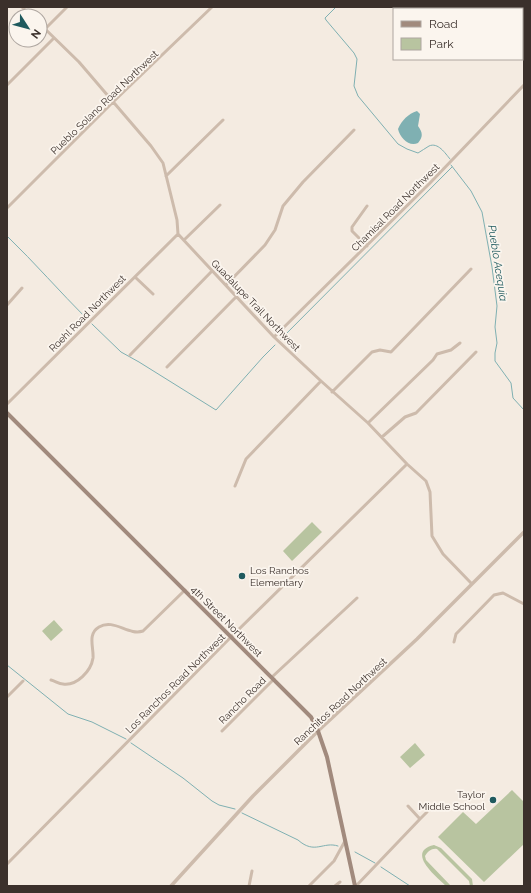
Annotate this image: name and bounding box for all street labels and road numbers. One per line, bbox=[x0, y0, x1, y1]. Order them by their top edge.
street label: Pueblo Solano Road Northwest bbox=[49, 48, 161, 157]
street label: Chamisal Road Northwest bbox=[349, 161, 442, 253]
street label: Guadalupe Trail Northwest bbox=[209, 257, 303, 354]
street label: Roehl Road Northwest bbox=[47, 272, 128, 354]
street label: 4th Street Northwest bbox=[189, 584, 265, 660]
street label: Los Ranchos Road Northwest bbox=[123, 631, 228, 735]
street label: Ranchitos Road Northwest bbox=[292, 655, 389, 747]
street label: Rancho Road bbox=[217, 675, 268, 726]

